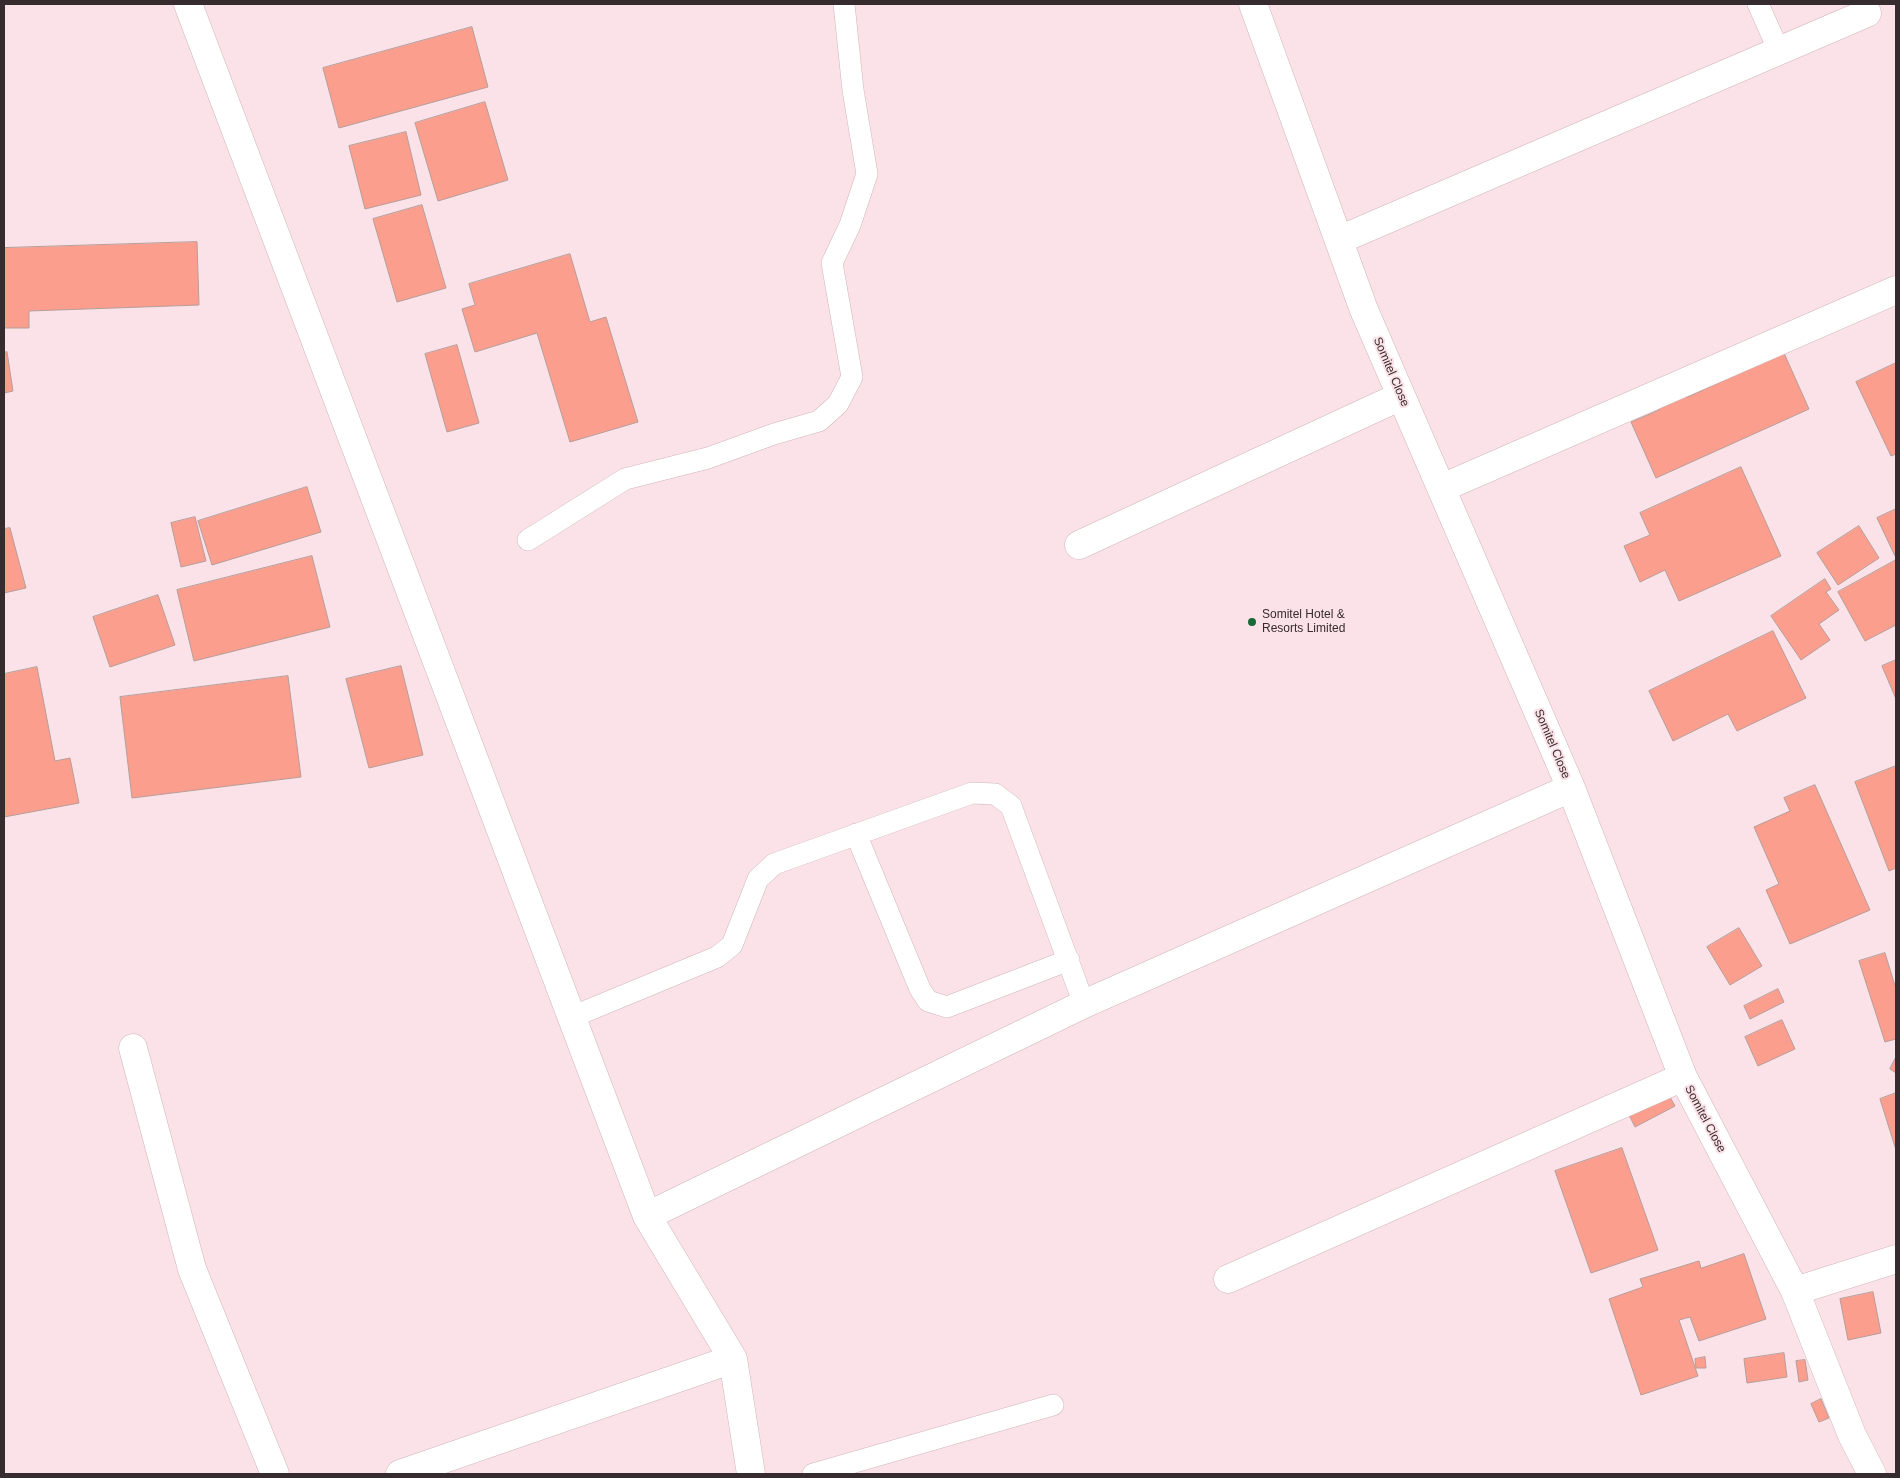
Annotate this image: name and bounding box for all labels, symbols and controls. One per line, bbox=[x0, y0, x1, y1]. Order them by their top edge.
street label: Somitel Close bbox=[1370, 335, 1412, 409]
place label: Somitel Hotel & Resorts Limited bbox=[1262, 608, 1345, 636]
marker: Somitel Hotel & Resorts Limited bbox=[1246, 616, 1258, 628]
street label: Somitel Close bbox=[1531, 707, 1573, 781]
street label: Somitel Close bbox=[1681, 1083, 1729, 1155]

